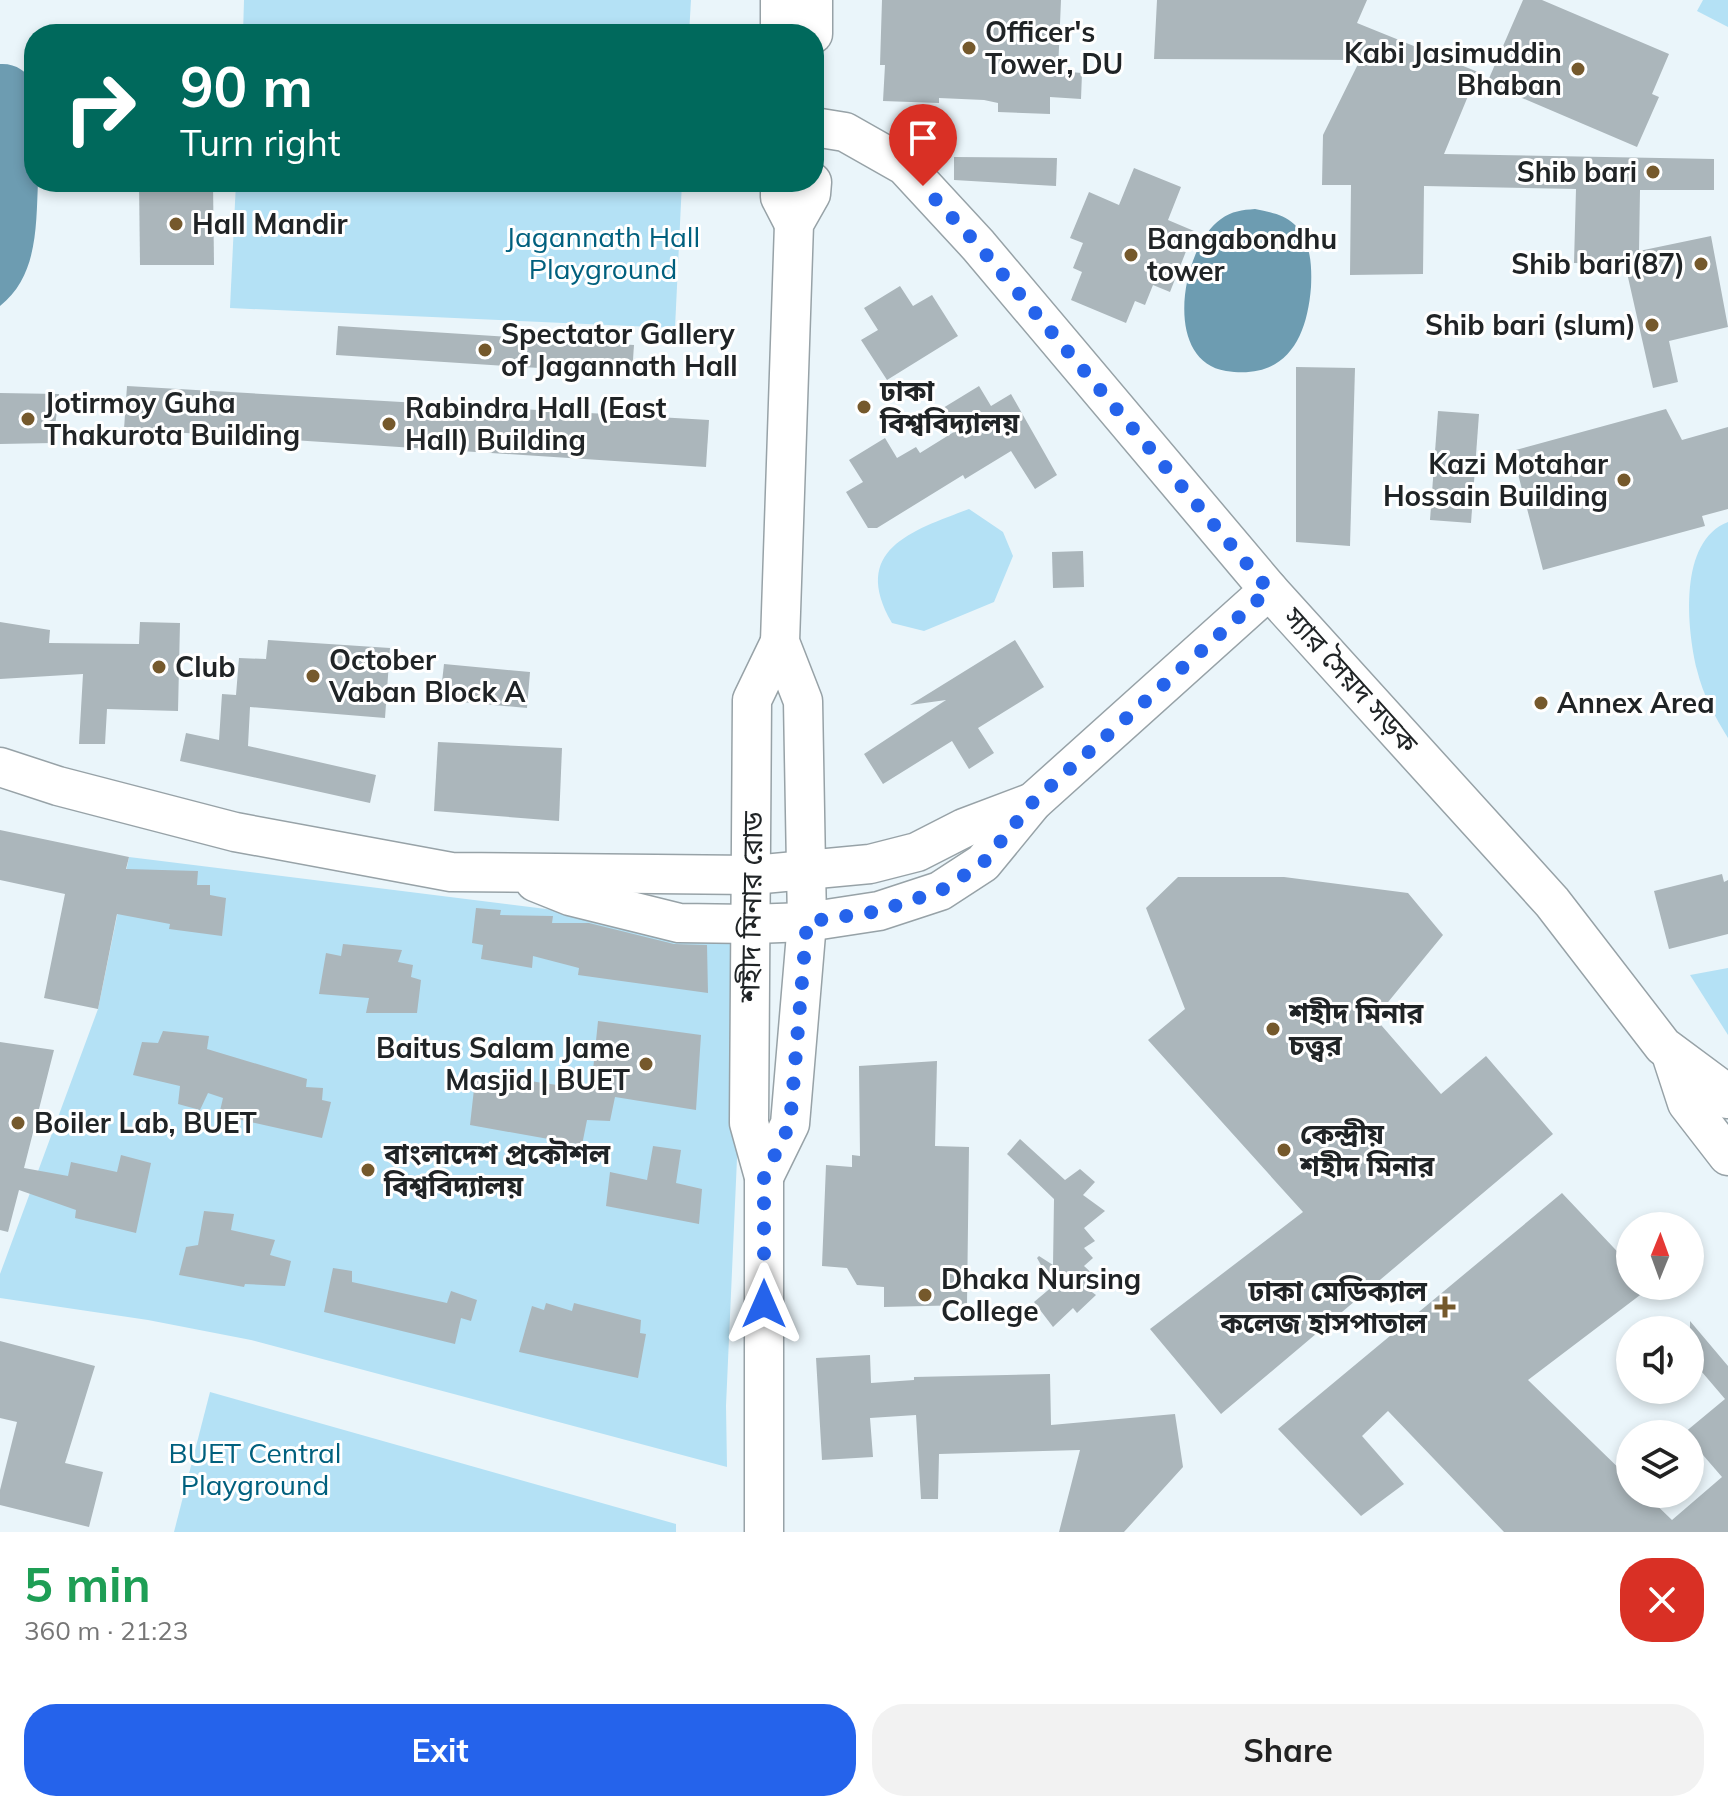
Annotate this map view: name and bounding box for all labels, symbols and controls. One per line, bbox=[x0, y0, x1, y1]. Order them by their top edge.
place label: Officer's Tower, DU bbox=[985, 14, 1123, 81]
place label: Kabi Jasimuddin Bhaban bbox=[1344, 35, 1562, 102]
marker: Officer's Tower, DU bbox=[960, 39, 978, 57]
text: 90 m bbox=[180, 51, 313, 121]
icon: right bbox=[48, 56, 152, 160]
marker: Kabi Jasimuddin Bhaban bbox=[1569, 60, 1587, 78]
pin bbox=[889, 104, 957, 186]
icon: arrive bbox=[901, 116, 945, 160]
text: Turn right bbox=[180, 120, 341, 165]
place label: Shib bari bbox=[1517, 154, 1637, 189]
marker: Shib bari bbox=[1644, 163, 1662, 181]
place label: Hall Mandir bbox=[192, 206, 348, 241]
marker: Hall Mandir bbox=[167, 215, 185, 233]
park label: Jagannath Hall Playground bbox=[506, 219, 700, 286]
place label: Bangabondhu tower bbox=[1147, 221, 1337, 288]
marker: Bangabondhu tower bbox=[1122, 246, 1140, 264]
place label: Shib bari(87) bbox=[1511, 246, 1685, 281]
marker: Shib bari(87) bbox=[1692, 255, 1710, 273]
place label: Shib bari (slum) bbox=[1425, 307, 1636, 342]
place label: Spectator Gallery of Jagannath Hall bbox=[501, 316, 738, 383]
marker: Shib bari (slum) bbox=[1643, 316, 1661, 334]
marker: Spectator Gallery of Jagannath Hall bbox=[476, 341, 494, 359]
place label: ঢাকা বিশ্ববিদ্যালয় bbox=[879, 373, 1020, 440]
place label: Jotirmoy Guha Thakurota Building bbox=[44, 385, 300, 452]
place label: Rabindra Hall (East Hall) Building bbox=[405, 390, 667, 457]
marker: ঢাকা বিশ্ববিদ্যালয় bbox=[855, 398, 873, 416]
marker: Jotirmoy Guha Thakurota Building bbox=[19, 410, 37, 428]
marker: Rabindra Hall (East Hall) Building bbox=[380, 415, 398, 433]
place label: Kazi Motahar Hossain Building bbox=[1383, 446, 1608, 513]
marker: Kazi Motahar Hossain Building bbox=[1615, 471, 1633, 489]
street label: স্যার সৈয়দ সড়ক bbox=[1276, 599, 1426, 760]
place label: October Vaban Block A bbox=[328, 642, 526, 709]
place label: Club bbox=[175, 649, 236, 684]
marker: Club bbox=[150, 658, 168, 676]
marker: October Vaban Block A bbox=[304, 667, 322, 685]
place label: Annex Area bbox=[1557, 685, 1715, 720]
marker: Annex Area bbox=[1532, 694, 1550, 712]
street label: শহীদ মিনার রোড bbox=[731, 810, 770, 1004]
place label: শহীদ মিনার চত্ত্বর bbox=[1288, 995, 1424, 1062]
marker: শহীদ মিনার চত্ত্বর bbox=[1264, 1020, 1282, 1038]
place label: Baitus Salam Jame Masjid | BUET bbox=[376, 1030, 630, 1097]
marker: Baitus Salam Jame Masjid | BUET bbox=[637, 1055, 655, 1073]
place label: Boiler Lab, BUET bbox=[34, 1105, 257, 1140]
marker: Boiler Lab, BUET bbox=[9, 1114, 27, 1132]
place label: কেন্দ্রীয় শহীদ মিনার bbox=[1299, 1116, 1435, 1183]
place label: বাংলাদেশ প্রকৌশল বিশ্ববিদ্যালয় bbox=[383, 1136, 611, 1203]
marker: কেন্দ্রীয় শহীদ মিনার bbox=[1275, 1141, 1293, 1159]
marker: বাংলাদেশ প্রকৌশল বিশ্ববিদ্যালয় bbox=[359, 1161, 377, 1179]
north arrow bbox=[1616, 1212, 1704, 1300]
map controls bbox=[1616, 1212, 1704, 1508]
place label: Dhaka Nursing College bbox=[941, 1261, 1141, 1328]
position arrow bbox=[722, 1262, 806, 1346]
place label: ঢাকা মেডিক্যাল কলেজ হাসপাতাল bbox=[1219, 1273, 1428, 1340]
marker: Dhaka Nursing College bbox=[916, 1286, 934, 1304]
marker: ঢাকা মেডিক্যাল কলেজ হাসপাতাল bbox=[1434, 1296, 1456, 1318]
button: sound bbox=[1616, 1316, 1704, 1404]
button: layers bbox=[1616, 1420, 1704, 1508]
park label: BUET Central Playground bbox=[169, 1435, 341, 1502]
text: 5 min bbox=[24, 1554, 151, 1614]
button: close bbox=[1620, 1558, 1704, 1642]
text: 360 m · 21:23 bbox=[24, 1614, 188, 1647]
button: Exit bbox=[24, 1704, 856, 1796]
button: Share bbox=[872, 1704, 1704, 1796]

